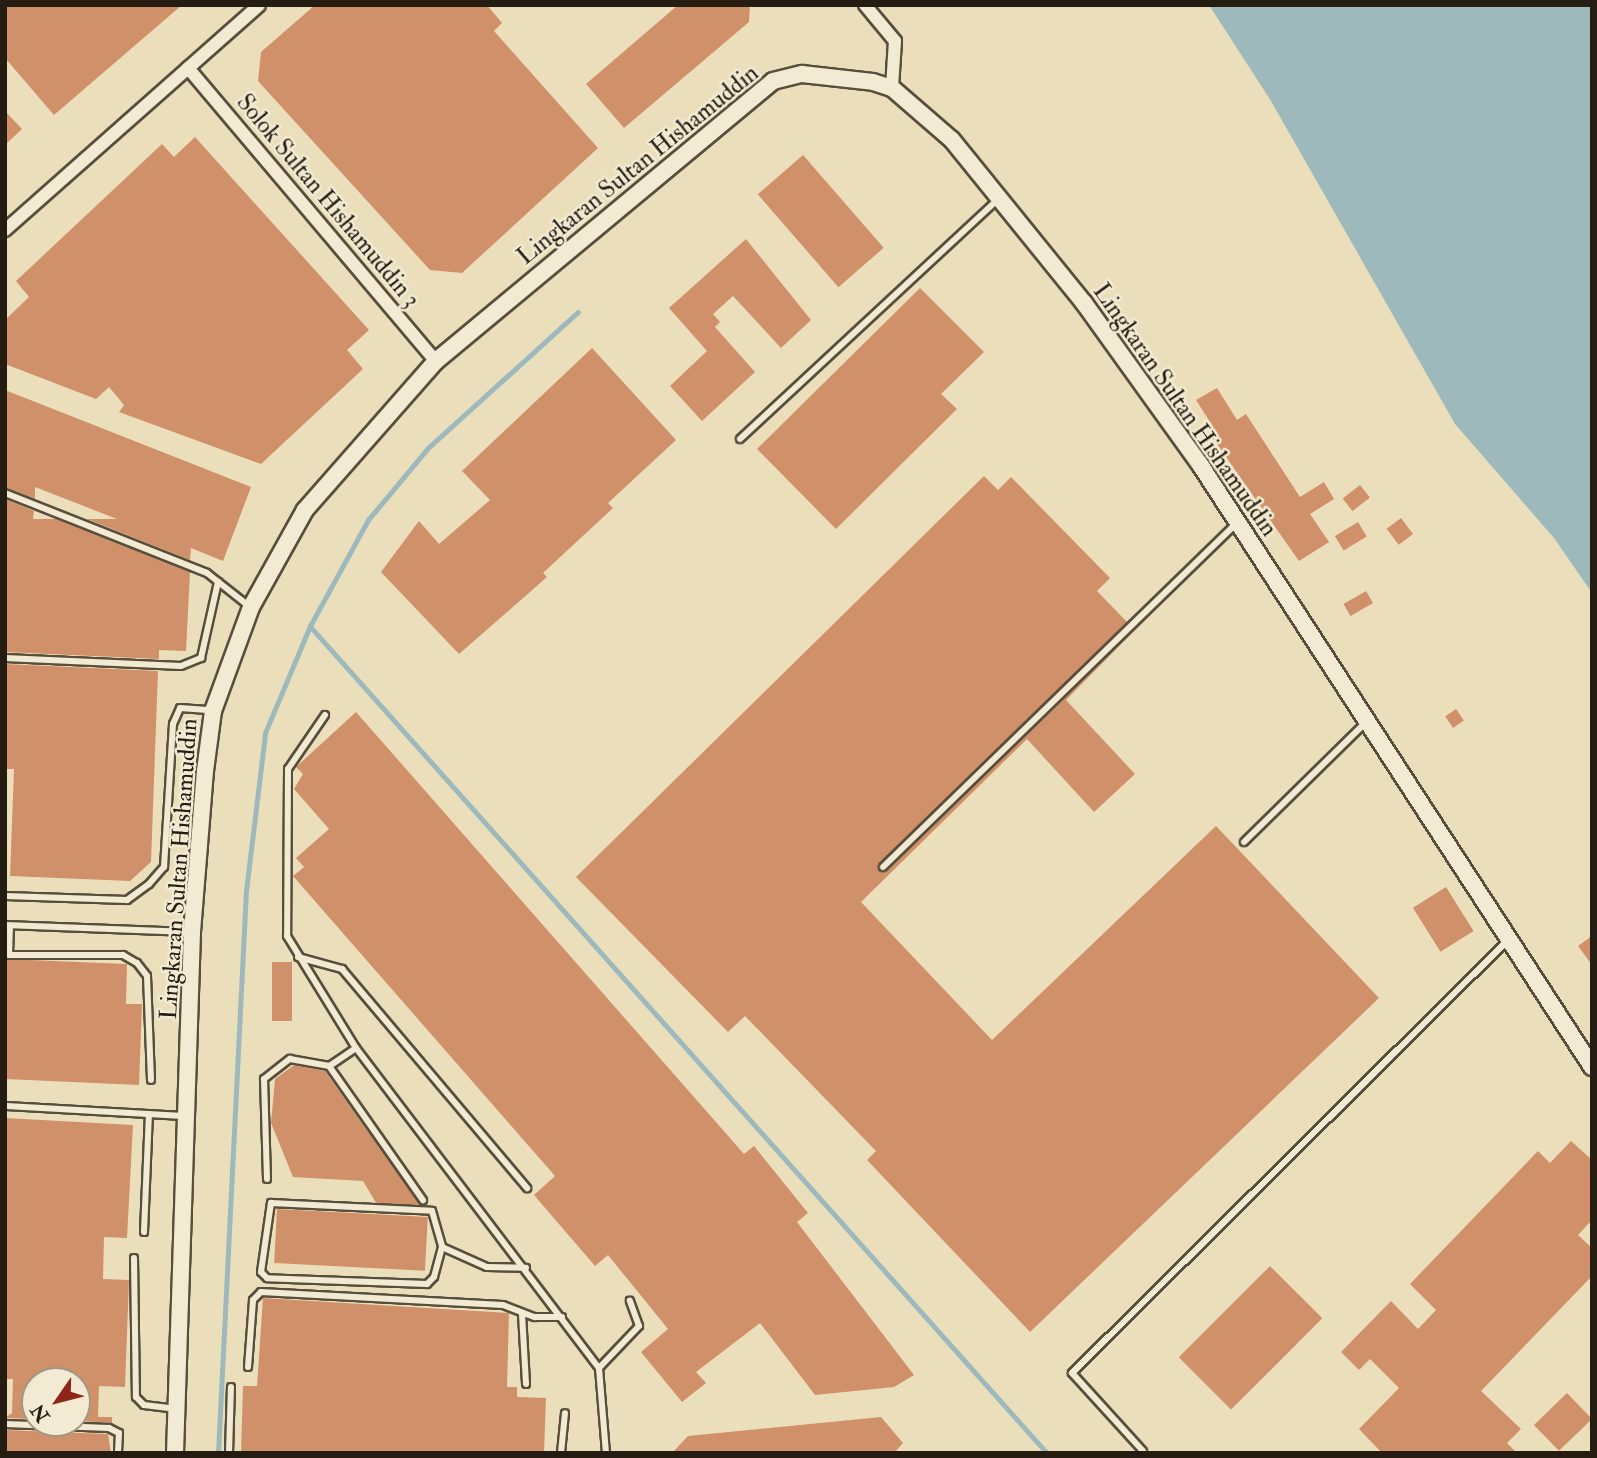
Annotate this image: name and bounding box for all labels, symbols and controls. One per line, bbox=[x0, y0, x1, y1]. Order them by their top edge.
street label: Lingkaran Sultan Hishamuddin bbox=[512, 59, 764, 271]
street label: Solok Sultan Hishamuddin 3 bbox=[230, 88, 426, 314]
street label: Lingkaran Sultan Hishamuddin bbox=[1087, 278, 1283, 542]
street label: Lingkaran Sultan Hishamuddin bbox=[154, 717, 204, 1021]
north arrow bbox=[21, 1367, 91, 1437]
text: N bbox=[26, 1399, 55, 1427]

